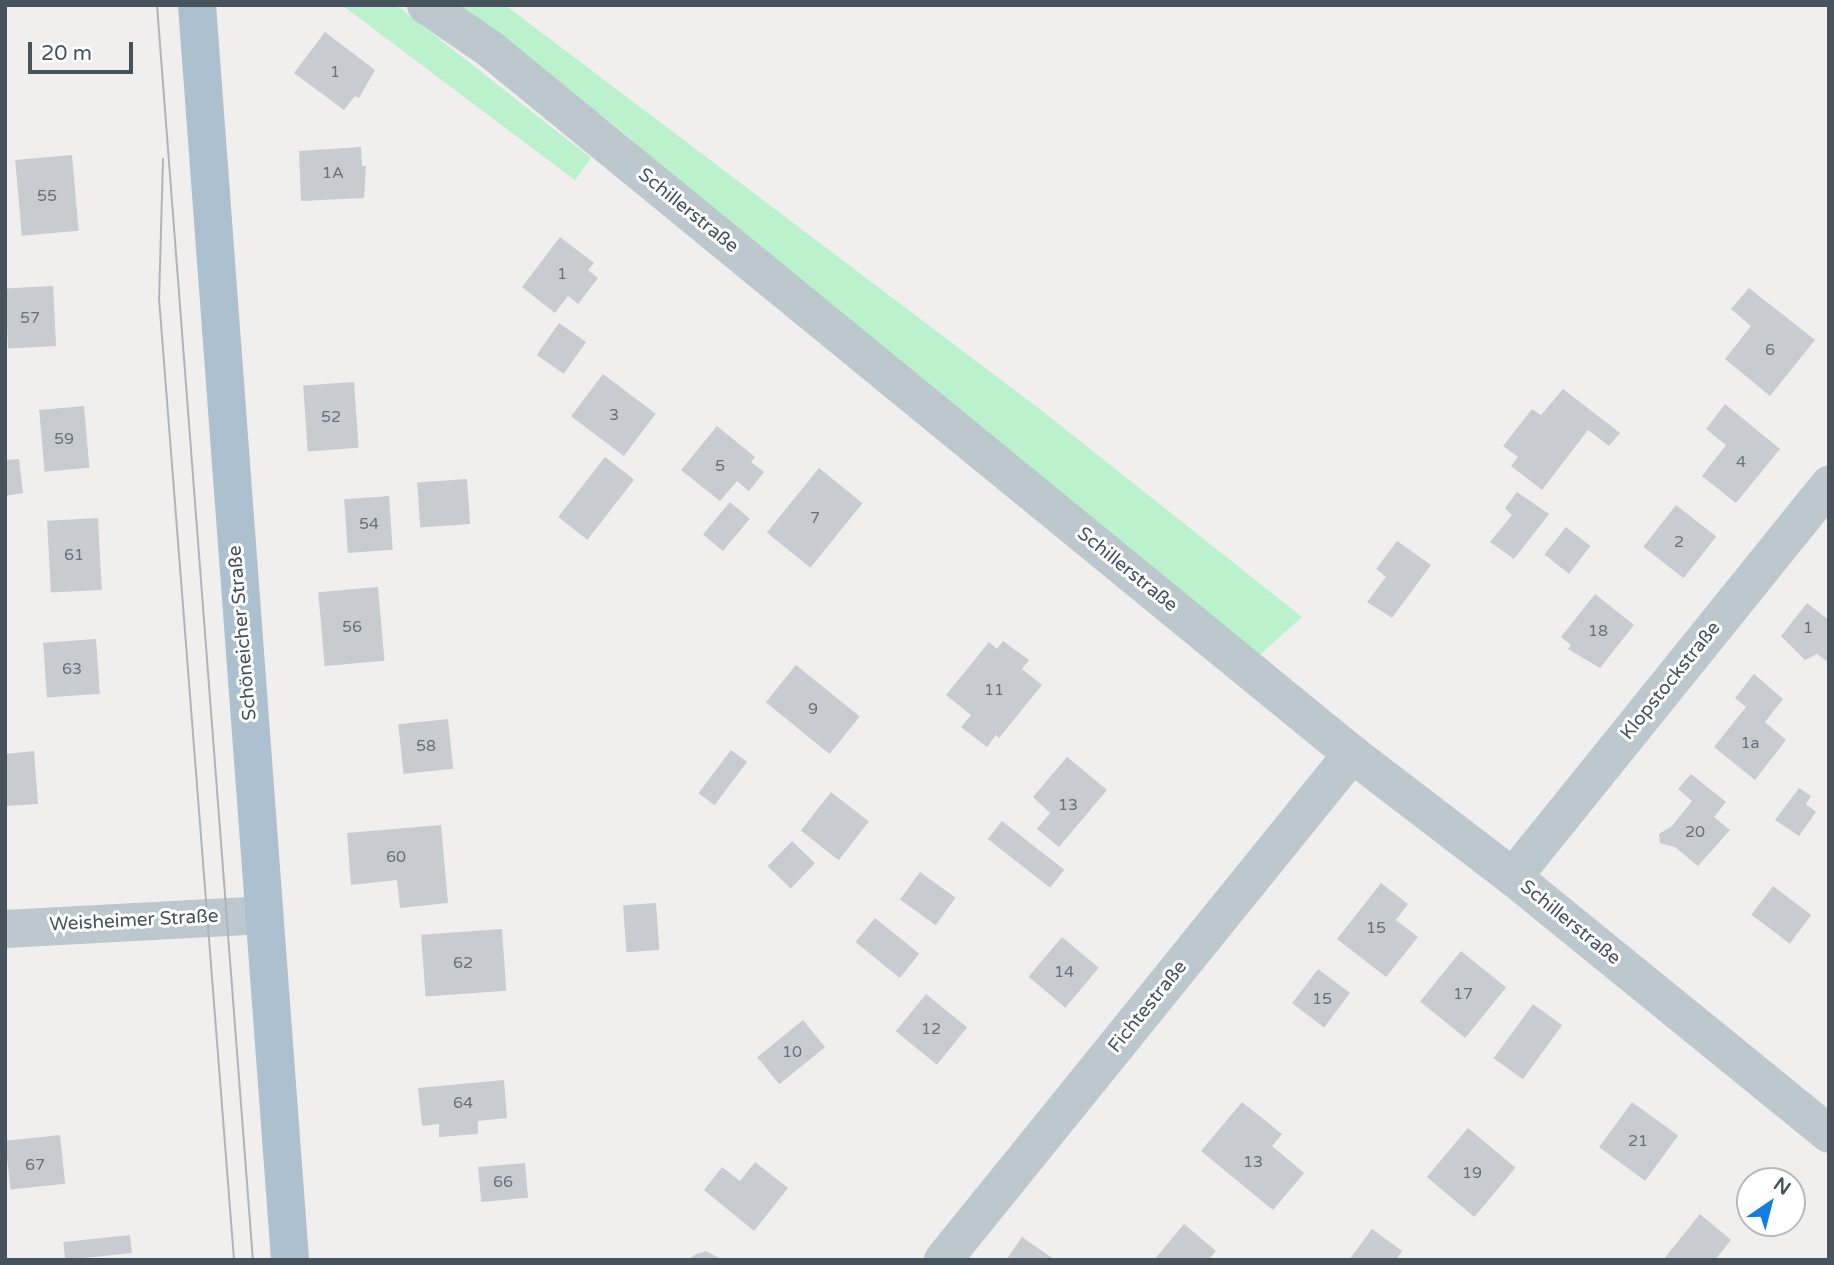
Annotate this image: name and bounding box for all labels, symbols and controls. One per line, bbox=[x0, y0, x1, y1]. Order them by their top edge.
scale bar bbox=[32, 28, 136, 72]
text: 20 m bbox=[41, 41, 92, 66]
house number: 1 bbox=[330, 62, 340, 82]
house number: 1A bbox=[322, 163, 344, 183]
street label: Schillerstraße bbox=[633, 164, 743, 258]
house number: 55 bbox=[37, 186, 57, 206]
house number: 1 bbox=[557, 264, 567, 284]
house number: 57 bbox=[20, 308, 40, 328]
house number: 6 bbox=[1765, 340, 1775, 360]
house number: 3 bbox=[609, 405, 619, 425]
house number: 52 bbox=[321, 407, 341, 427]
house number: 59 bbox=[54, 429, 74, 449]
house number: 4 bbox=[1736, 452, 1746, 472]
house number: 5 bbox=[715, 456, 725, 476]
house number: 7 bbox=[810, 508, 820, 528]
house number: 54 bbox=[359, 514, 379, 534]
street label: Schillerstraße bbox=[1072, 523, 1182, 617]
house number: 2 bbox=[1674, 532, 1684, 552]
house number: 61 bbox=[64, 545, 84, 565]
street label: Schöneicher Straße bbox=[224, 545, 262, 721]
house number: 56 bbox=[342, 617, 362, 637]
street label: Klopstockstraße bbox=[1616, 617, 1726, 745]
house number: 1 bbox=[1803, 618, 1813, 638]
house number: 18 bbox=[1588, 621, 1608, 641]
house number: 63 bbox=[62, 659, 82, 679]
house number: 11 bbox=[984, 680, 1004, 700]
house number: 9 bbox=[808, 699, 818, 719]
house number: 1a bbox=[1740, 733, 1760, 753]
house number: 58 bbox=[416, 736, 436, 756]
house number: 13 bbox=[1058, 795, 1078, 815]
house number: 20 bbox=[1685, 822, 1705, 842]
house number: 60 bbox=[386, 847, 406, 867]
street label: Schillerstraße bbox=[1515, 876, 1625, 970]
street label: Weisheimer Straße bbox=[49, 905, 219, 937]
house number: 15 bbox=[1366, 918, 1386, 938]
house number: 62 bbox=[453, 953, 473, 973]
street label: Fichtestraße bbox=[1104, 956, 1192, 1058]
house number: 14 bbox=[1054, 962, 1074, 982]
house number: 17 bbox=[1453, 984, 1473, 1004]
house number: 15 bbox=[1312, 989, 1332, 1009]
house number: 12 bbox=[921, 1019, 941, 1039]
house number: 10 bbox=[782, 1042, 802, 1062]
house number: 64 bbox=[453, 1093, 473, 1113]
house number: 21 bbox=[1628, 1131, 1648, 1151]
house number: 13 bbox=[1243, 1152, 1263, 1172]
house number: 67 bbox=[25, 1155, 45, 1175]
house number: 19 bbox=[1462, 1163, 1482, 1183]
north arrow bbox=[1736, 1167, 1806, 1237]
house number: 66 bbox=[493, 1172, 513, 1192]
text: N bbox=[1769, 1173, 1794, 1200]

